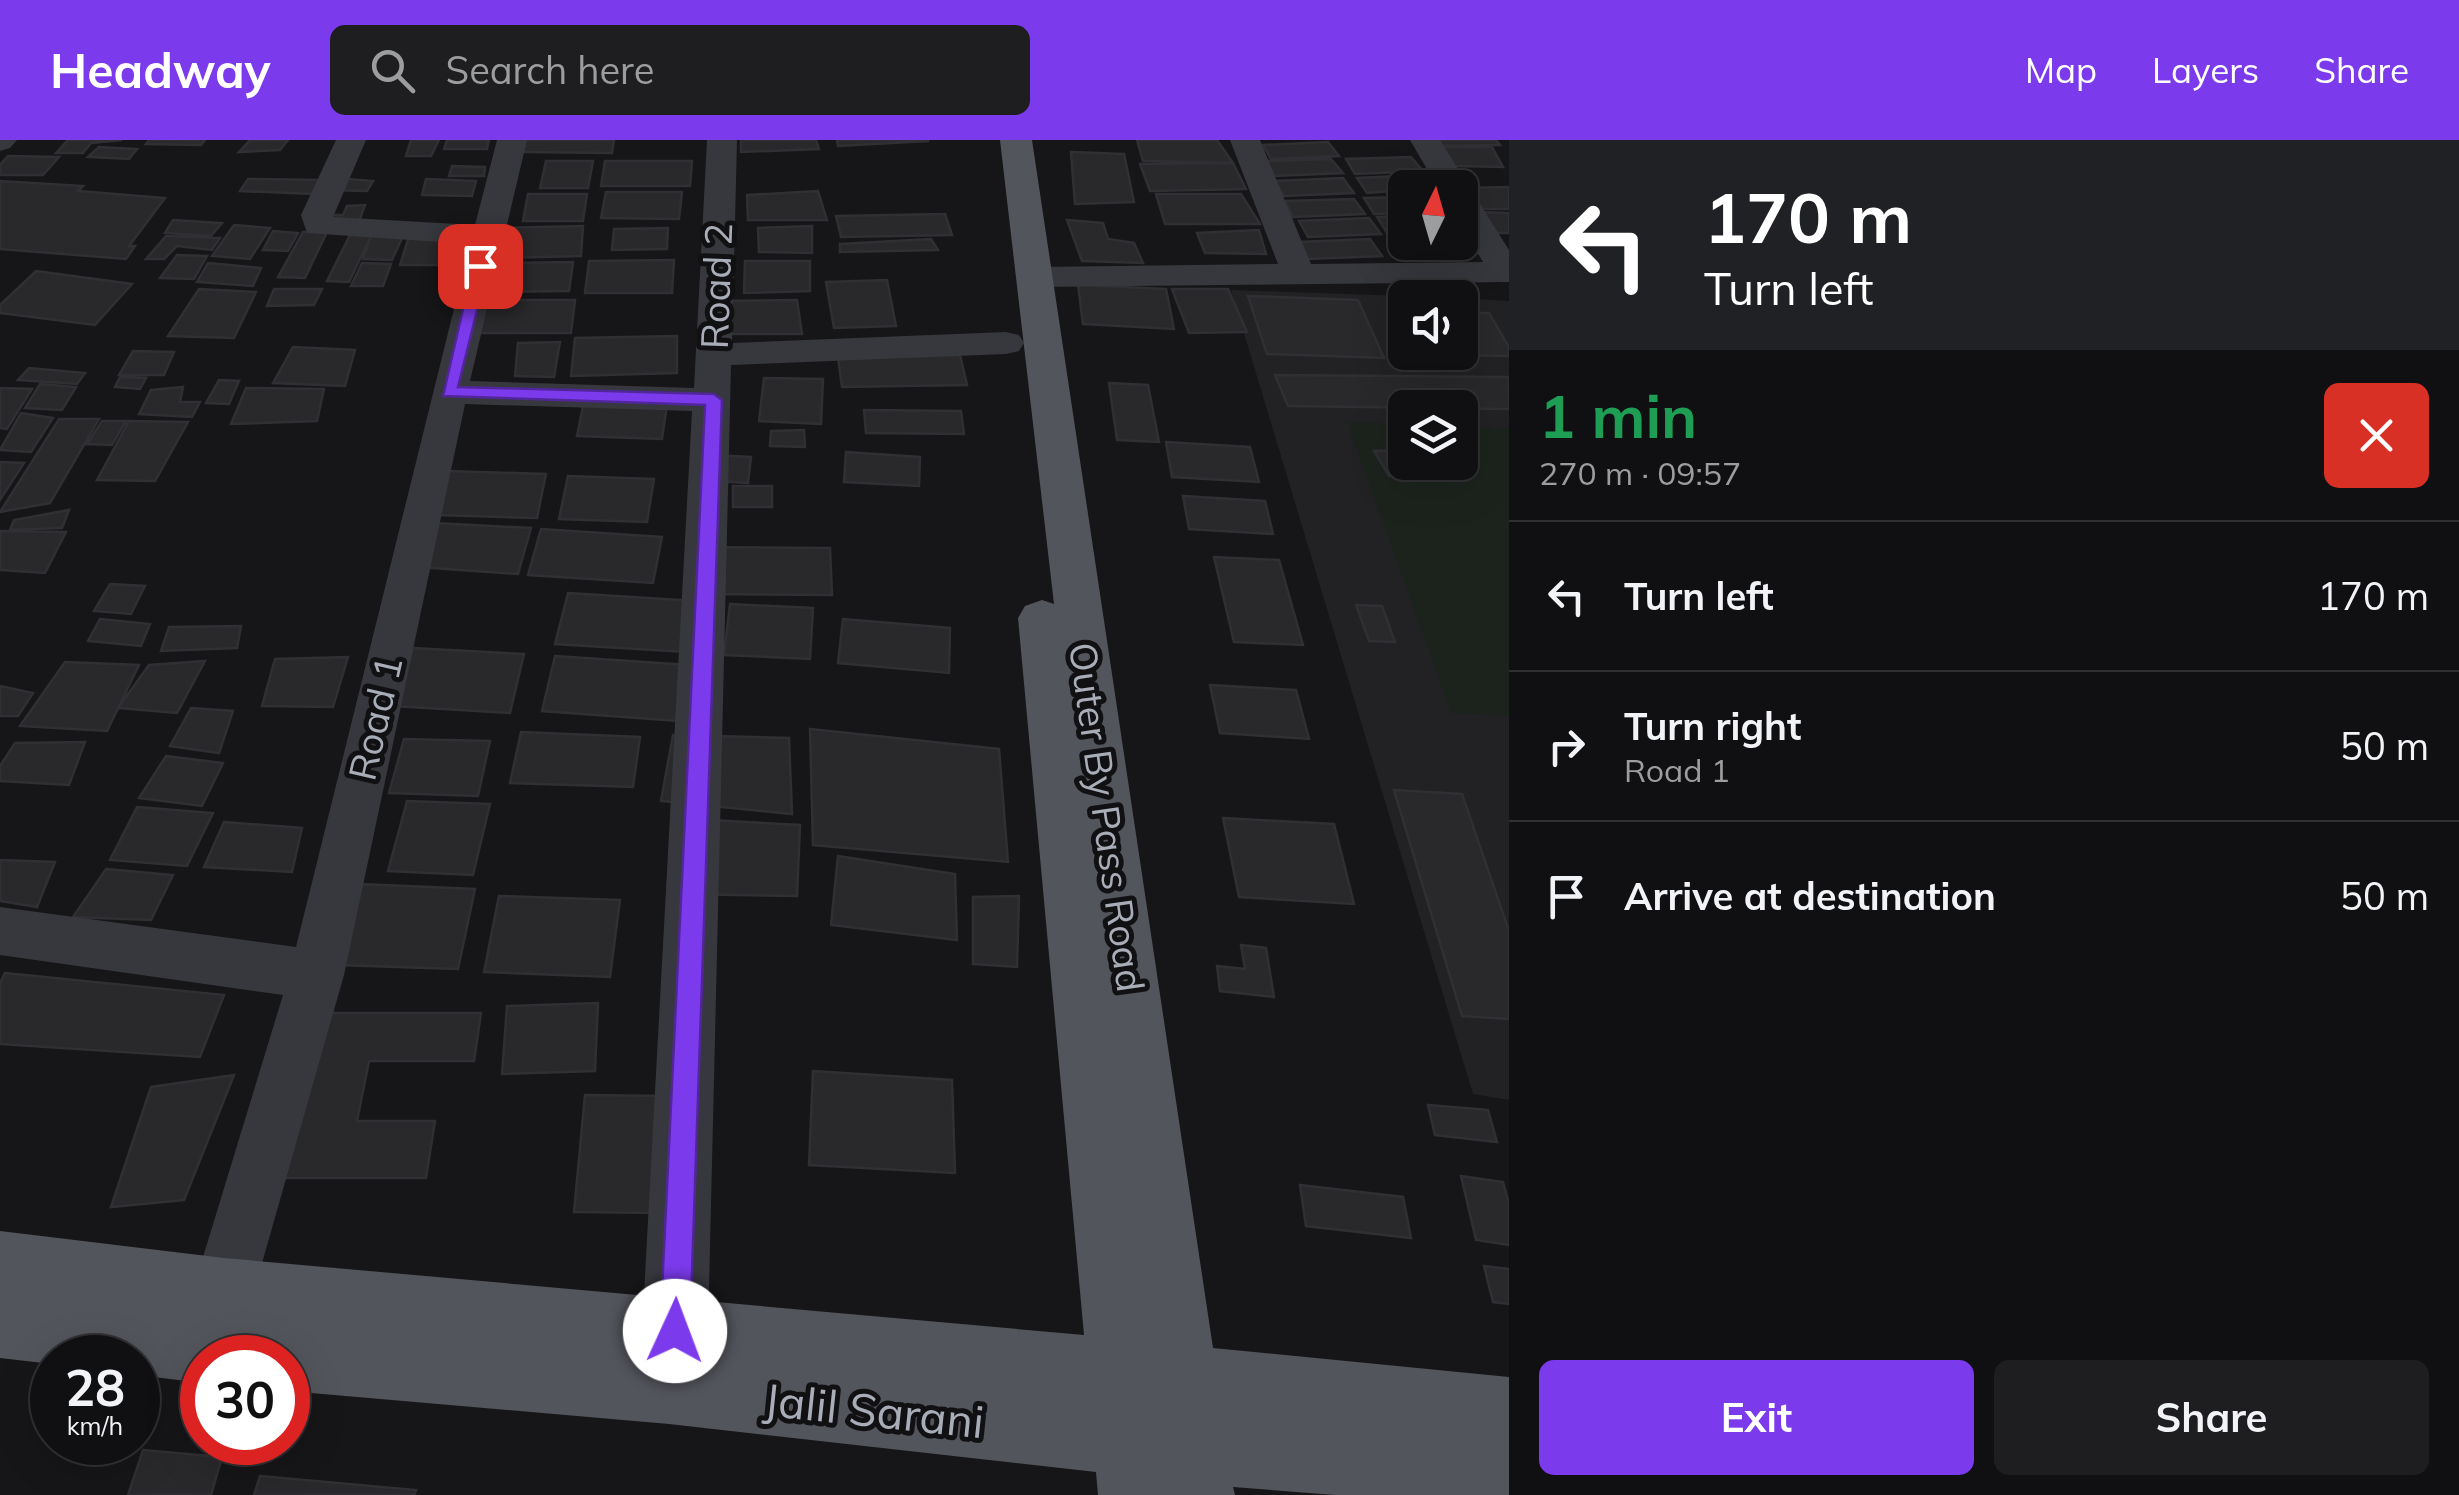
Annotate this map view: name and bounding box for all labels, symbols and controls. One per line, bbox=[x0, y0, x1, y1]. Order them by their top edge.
search box bbox=[330, 25, 1030, 115]
text: Headway bbox=[50, 40, 270, 100]
icon: search bbox=[365, 43, 420, 98]
text: Search here bbox=[445, 46, 654, 94]
text: Map bbox=[2025, 48, 2097, 92]
text: Layers bbox=[2152, 48, 2259, 92]
text: Share bbox=[2314, 48, 2409, 92]
north arrow bbox=[1388, 170, 1478, 260]
map controls bbox=[1388, 170, 1478, 480]
text: 170 m bbox=[1704, 173, 1912, 261]
icon: left bbox=[1539, 180, 1669, 310]
street label: Road 2 bbox=[690, 222, 742, 350]
pin bbox=[438, 224, 523, 309]
icon: arrive bbox=[453, 239, 508, 294]
text: Turn left bbox=[1704, 260, 1873, 316]
button: sound bbox=[1388, 280, 1478, 370]
text: 1 min bbox=[1539, 378, 1697, 453]
button: close bbox=[2324, 383, 2429, 488]
button: layers bbox=[1388, 390, 1478, 480]
text: 270 m · 09:57 bbox=[1539, 453, 1741, 493]
icon: left bbox=[1539, 569, 1594, 624]
text: Turn left bbox=[1624, 572, 1774, 620]
text: 170 m bbox=[2317, 572, 2429, 620]
street label: Outer By Pass Road bbox=[1059, 639, 1155, 995]
street label: Road 1 bbox=[337, 651, 413, 785]
text: Turn right bbox=[1624, 702, 1801, 750]
icon: right bbox=[1539, 719, 1594, 774]
text: 50 m bbox=[2340, 722, 2429, 770]
text: Road 1 bbox=[1624, 750, 1730, 790]
icon: arrive bbox=[1539, 869, 1594, 924]
text: Arrive at destination bbox=[1624, 872, 1996, 920]
text: 50 m bbox=[2340, 872, 2429, 920]
position arrow bbox=[623, 1279, 727, 1383]
speed limit sign: 30 bbox=[180, 1335, 310, 1465]
text: 28 bbox=[65, 1356, 125, 1419]
button: Exit bbox=[1539, 1360, 1974, 1475]
button: Share bbox=[1994, 1360, 2429, 1475]
street label: Jalil Sarani bbox=[761, 1371, 987, 1449]
text: km/h bbox=[67, 1410, 123, 1441]

